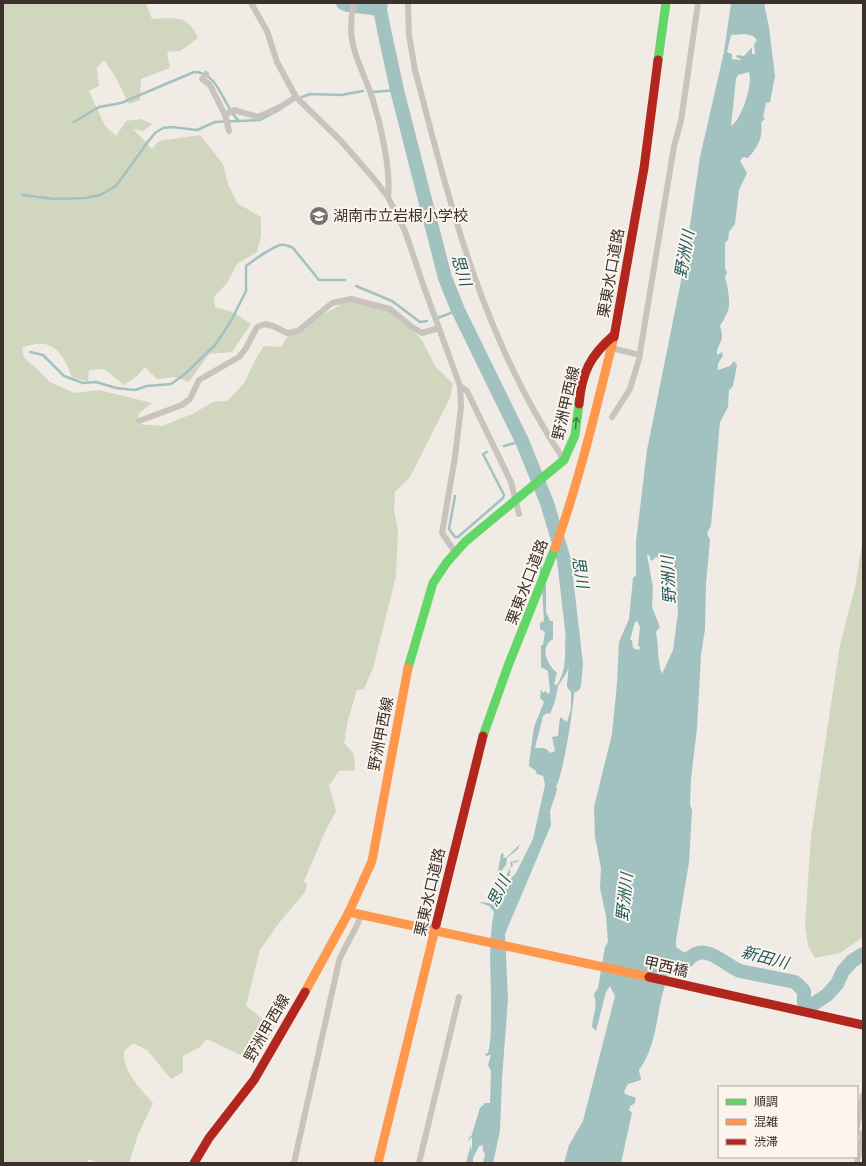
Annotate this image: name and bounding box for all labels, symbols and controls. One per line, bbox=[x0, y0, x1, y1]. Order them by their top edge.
school or university icon: 湖南市立岩根小学校 bbox=[308, 205, 330, 227]
place label: 湖南市立岩根小学校 bbox=[333, 207, 468, 226]
street label: 栗東水口道路 bbox=[594, 227, 629, 319]
water label: 野洲川 bbox=[672, 227, 699, 280]
water label: 思川 bbox=[447, 252, 475, 290]
street label: 野洲甲西線 bbox=[549, 364, 584, 442]
one-way arrow bbox=[572, 417, 580, 430]
street label: 栗東水口道路 bbox=[502, 537, 552, 628]
water label: 野洲川 bbox=[659, 553, 680, 604]
water label: 思川 bbox=[568, 555, 592, 591]
street label: 野洲甲西線 bbox=[365, 695, 398, 773]
street label: 栗東水口道路 bbox=[411, 846, 450, 938]
water label: 野洲川 bbox=[614, 870, 638, 922]
water label: 思川 bbox=[484, 871, 516, 910]
water label: 新田川 bbox=[739, 943, 792, 974]
street label: 甲西橋 bbox=[642, 953, 690, 982]
street label: 野洲甲西線 bbox=[240, 991, 294, 1065]
legend bbox=[718, 1086, 858, 1158]
text: 順調 bbox=[754, 1095, 778, 1110]
text: 混雑 bbox=[754, 1115, 778, 1130]
text: 渋滞 bbox=[754, 1135, 778, 1150]

